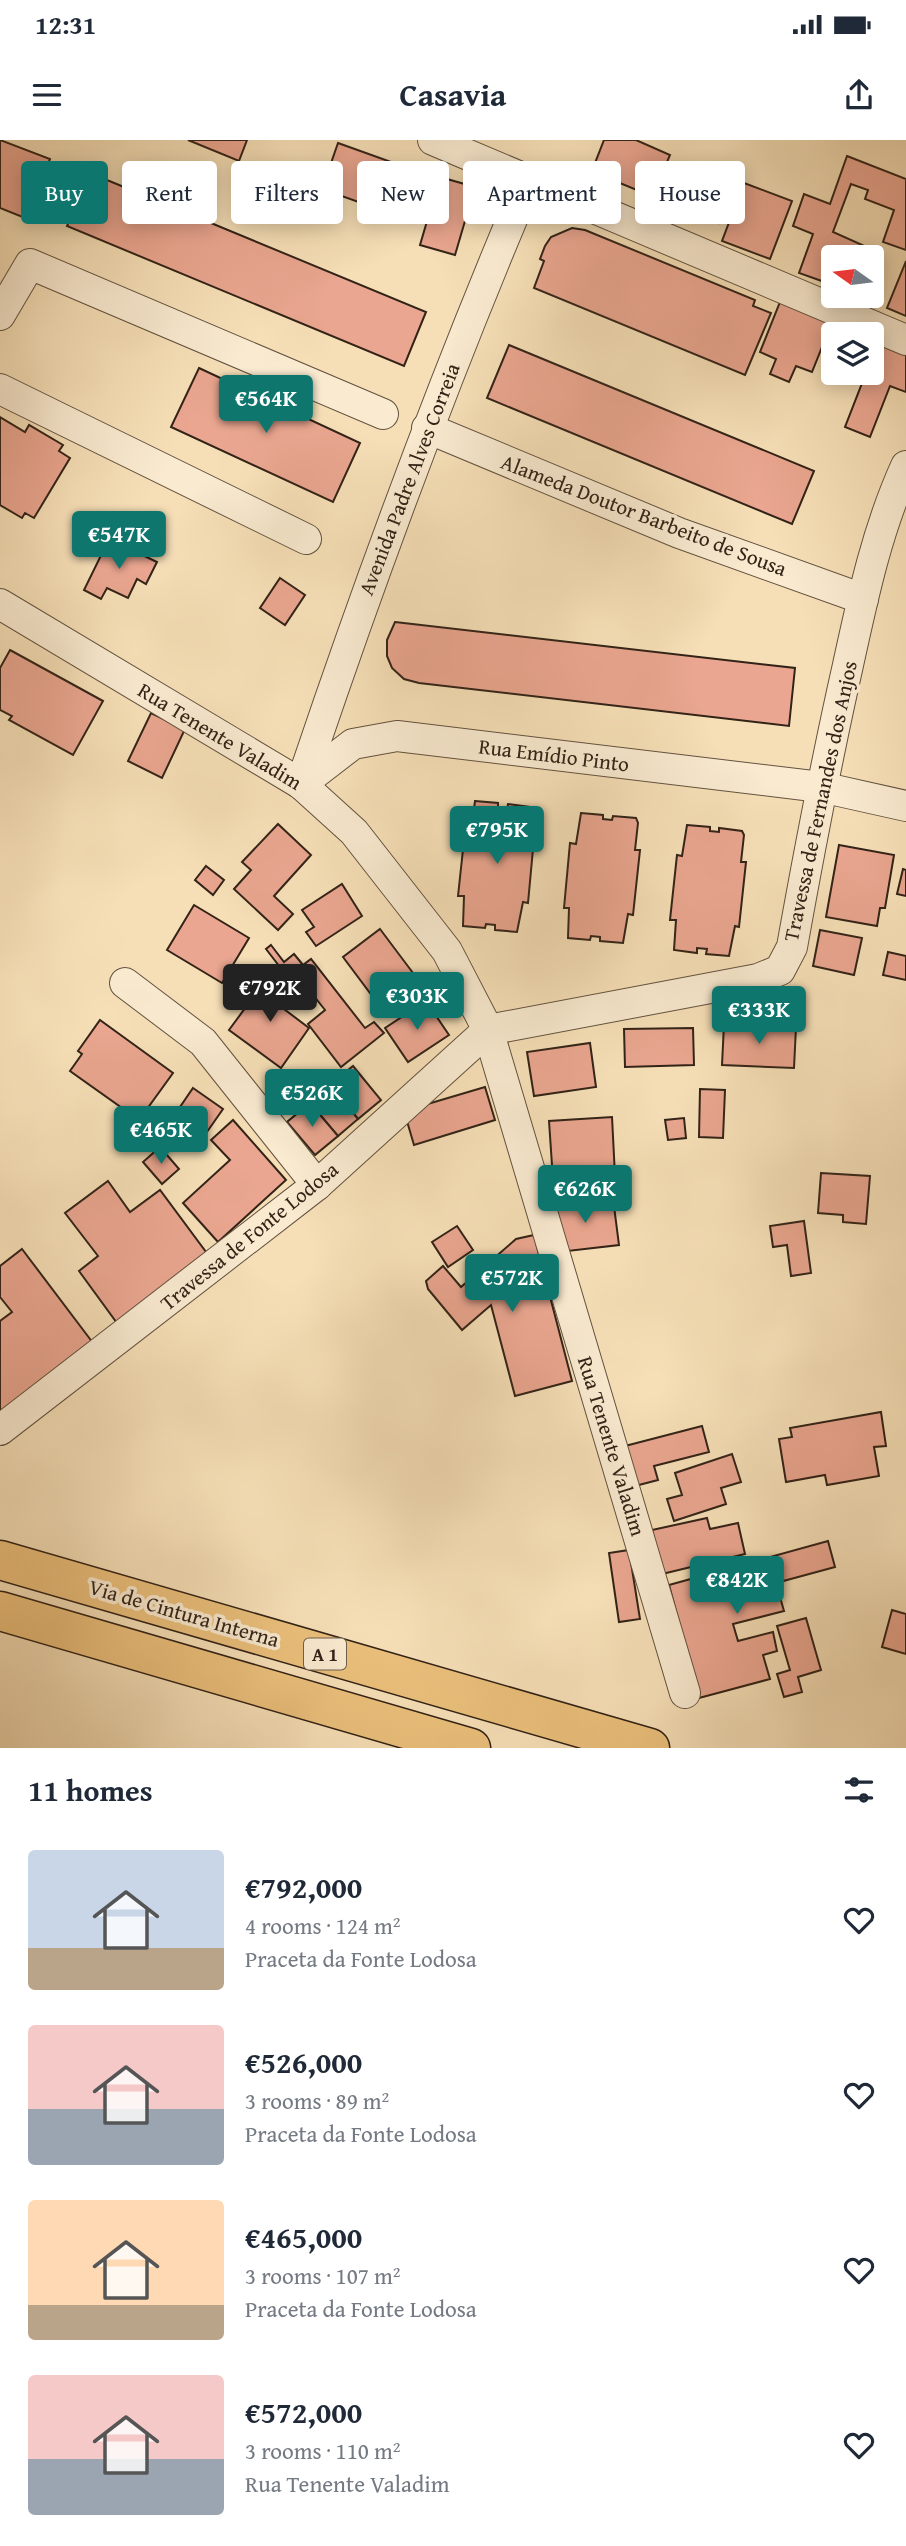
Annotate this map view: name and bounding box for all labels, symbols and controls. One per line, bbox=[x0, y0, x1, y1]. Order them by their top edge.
text: 12:31 bbox=[35, 5, 96, 44]
text: Casavia bbox=[400, 71, 506, 118]
icon: menu bbox=[28, 76, 66, 114]
icon: share bbox=[840, 76, 878, 114]
chip: Buy bbox=[21, 161, 108, 224]
chip: Rent bbox=[122, 161, 217, 224]
chip: Filters bbox=[231, 161, 343, 224]
chip: New bbox=[357, 161, 449, 224]
chip: Apartment bbox=[463, 161, 621, 224]
chip: House bbox=[635, 161, 745, 224]
north arrow bbox=[821, 245, 884, 308]
map controls bbox=[821, 245, 884, 385]
button: layers bbox=[821, 322, 884, 385]
street label: Avenida Padre Alves Correia bbox=[350, 358, 468, 600]
pin: €564K bbox=[217, 376, 315, 435]
text: €564K bbox=[235, 381, 297, 414]
street label: Alameda Doutor Barbeito de Sousa bbox=[497, 446, 791, 584]
pin: €547K bbox=[70, 512, 168, 571]
text: €547K bbox=[88, 517, 150, 550]
street label: Travessa de Fernandes dos Anjos bbox=[775, 658, 865, 944]
street label: Rua Tenente Valadim bbox=[132, 675, 308, 797]
street label: Rua Emídio Pinto bbox=[477, 730, 631, 780]
pin: €795K bbox=[448, 806, 546, 866]
text: €795K bbox=[466, 812, 528, 845]
pin: €792K bbox=[221, 964, 319, 1024]
text: €792K bbox=[239, 970, 301, 1003]
pin: €303K bbox=[368, 972, 466, 1032]
text: €303K bbox=[386, 978, 448, 1011]
pin: €333K bbox=[710, 986, 808, 1046]
text: €333K bbox=[728, 992, 790, 1025]
pin: €526K bbox=[263, 1070, 361, 1129]
text: €526K bbox=[281, 1075, 343, 1108]
pin: €465K bbox=[112, 1107, 210, 1166]
text: €465K bbox=[130, 1112, 192, 1145]
street label: Travessa de Fonte Lodosa bbox=[153, 1154, 345, 1318]
pin: €626K bbox=[536, 1166, 634, 1225]
text: €626K bbox=[554, 1171, 616, 1204]
pin: €572K bbox=[463, 1254, 561, 1314]
text: €572K bbox=[481, 1260, 543, 1293]
street label: Rua Tenente Valadim bbox=[570, 1352, 654, 1540]
pin: €842K bbox=[688, 1556, 786, 1616]
text: €842K bbox=[706, 1562, 768, 1595]
street label: Via de Cintura Interna bbox=[85, 1571, 283, 1655]
road number: A 1 bbox=[304, 1638, 346, 1670]
text: 11 homes bbox=[28, 1768, 153, 1812]
icon: filters bbox=[840, 1771, 878, 1809]
text: €792,000 bbox=[245, 1865, 362, 1909]
icon: home bbox=[84, 1878, 168, 1962]
icon: heart bbox=[840, 1901, 878, 1939]
text: 4 rooms · 124 m² bbox=[245, 1909, 400, 1942]
text: Praceta da Fonte Lodosa bbox=[245, 1942, 477, 1975]
text: €526,000 bbox=[245, 2040, 362, 2084]
icon: home bbox=[84, 2053, 168, 2137]
icon: heart bbox=[840, 2076, 878, 2114]
text: 3 rooms · 89 m² bbox=[245, 2084, 389, 2117]
text: Praceta da Fonte Lodosa bbox=[245, 2117, 477, 2150]
text: €465,000 bbox=[245, 2215, 362, 2259]
icon: home bbox=[84, 2228, 168, 2312]
icon: heart bbox=[840, 2251, 878, 2289]
text: 3 rooms · 107 m² bbox=[245, 2259, 400, 2292]
text: Praceta da Fonte Lodosa bbox=[245, 2292, 477, 2325]
text: €572,000 bbox=[245, 2390, 362, 2434]
icon: home bbox=[84, 2403, 168, 2487]
icon: heart bbox=[840, 2426, 878, 2464]
text: 3 rooms · 110 m² bbox=[245, 2434, 400, 2467]
text: Rua Tenente Valadim bbox=[245, 2467, 449, 2500]

